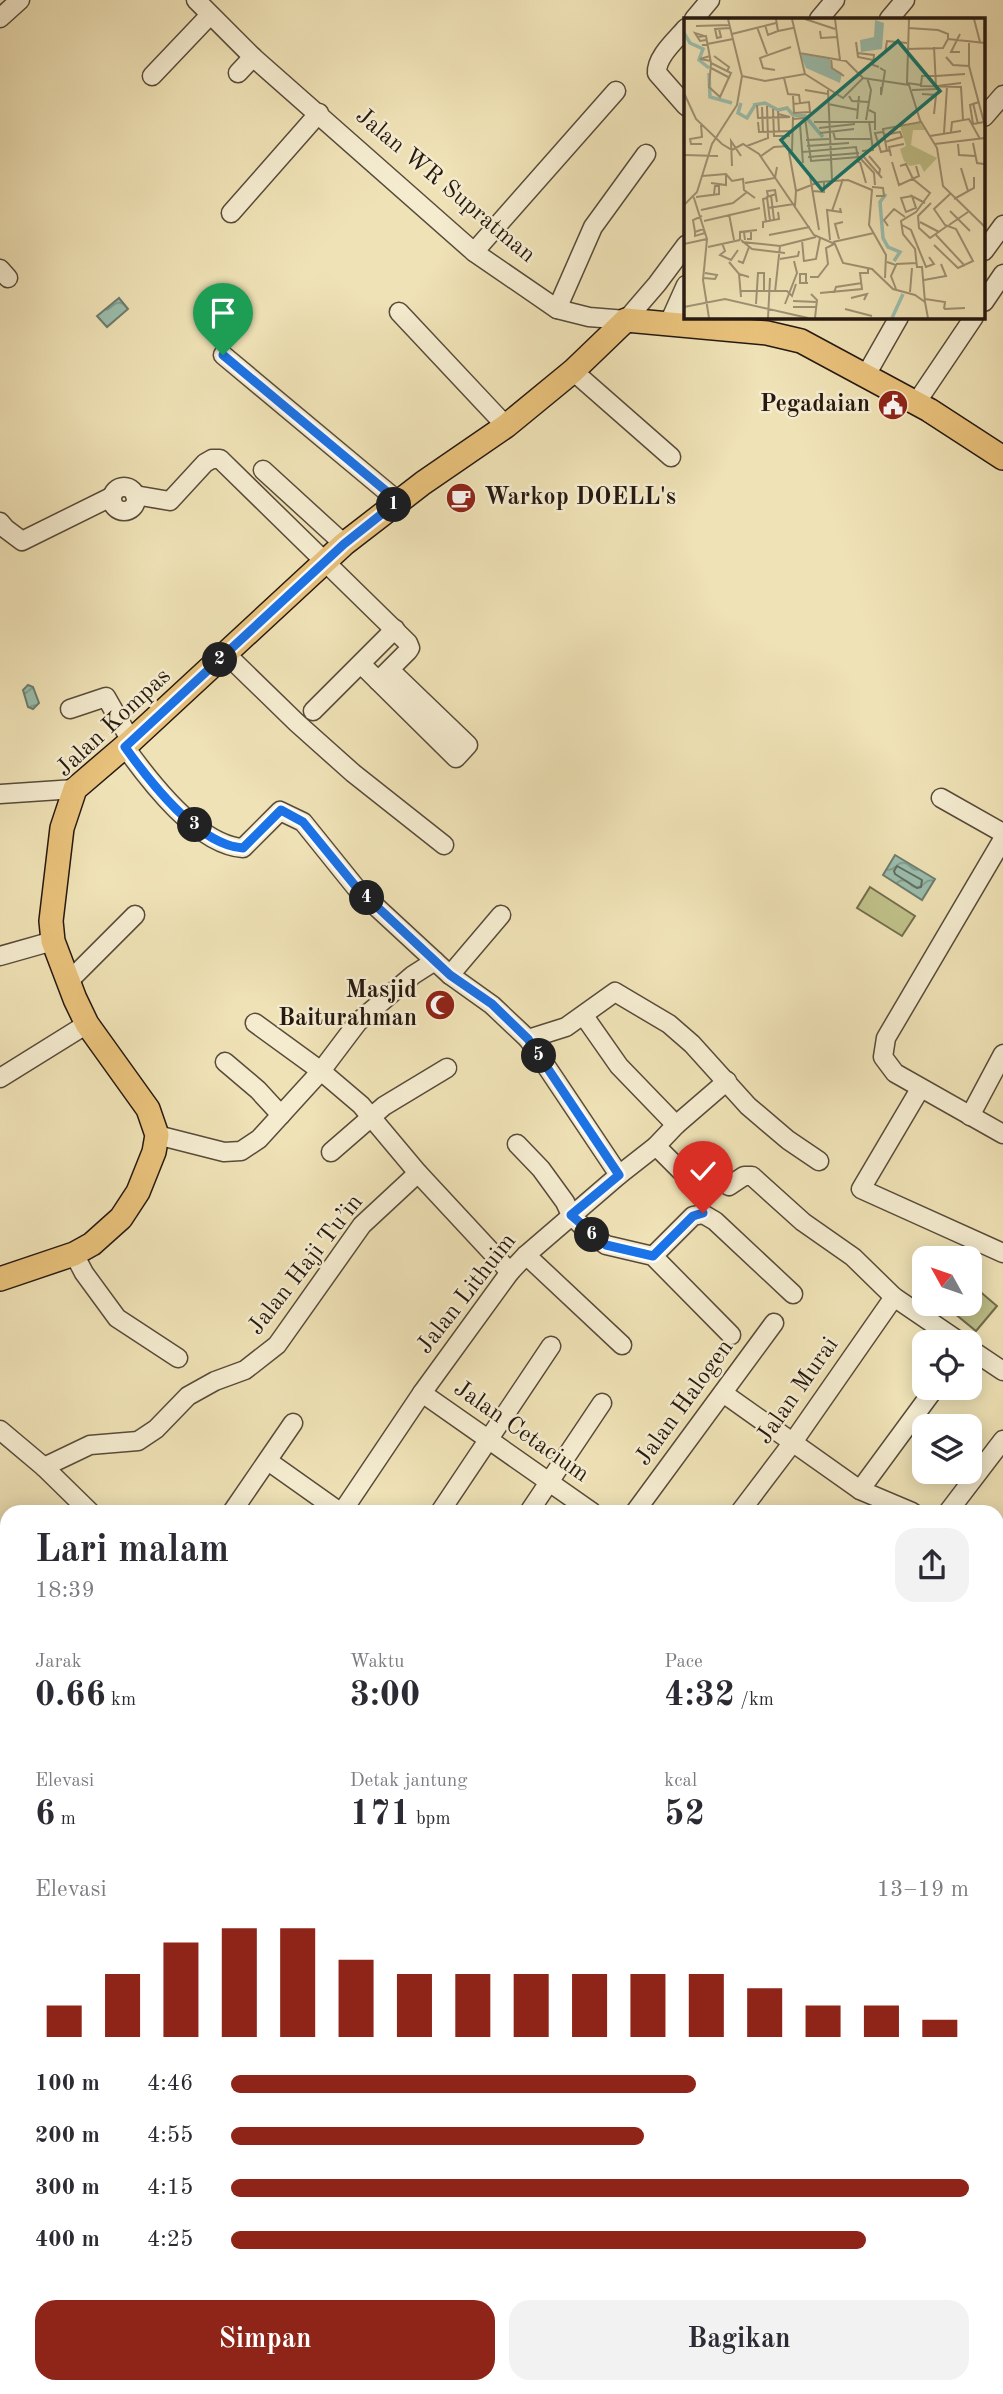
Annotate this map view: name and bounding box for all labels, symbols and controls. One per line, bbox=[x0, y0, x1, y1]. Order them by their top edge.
inset map bbox=[684, 18, 986, 318]
street label: Jalan WR Supratman bbox=[351, 104, 539, 268]
pin bbox=[193, 283, 253, 355]
icon: arrive bbox=[204, 294, 242, 332]
public building icon: Pegadaian bbox=[876, 388, 910, 422]
place label: Pegadaian bbox=[760, 393, 870, 417]
cafe icon: Warkop DOELL's bbox=[444, 481, 478, 515]
place label: Warkop DOELL's bbox=[484, 486, 676, 510]
pin: 1 bbox=[376, 488, 412, 522]
text: 1 bbox=[388, 495, 399, 514]
pin: 2 bbox=[202, 642, 238, 678]
text: 2 bbox=[214, 650, 225, 669]
street label: Jalan Kompas bbox=[52, 664, 176, 782]
pin: 3 bbox=[178, 808, 212, 842]
text: 3 bbox=[189, 815, 200, 834]
pin: 4 bbox=[350, 880, 384, 916]
text: 4 bbox=[361, 888, 372, 907]
place label: Masjid Baiturahman bbox=[278, 979, 417, 1031]
mosque icon: Masjid Baiturahman bbox=[423, 988, 457, 1022]
pin: 5 bbox=[522, 1038, 556, 1074]
text: 5 bbox=[533, 1046, 544, 1065]
pin bbox=[673, 1141, 733, 1213]
icon: check bbox=[684, 1152, 722, 1190]
street label: Jalan Haji Tu’in bbox=[244, 1190, 368, 1340]
pin: 6 bbox=[574, 1218, 610, 1252]
text: 6 bbox=[586, 1225, 597, 1244]
street label: Jalan Lithuim bbox=[413, 1229, 521, 1359]
north arrow bbox=[912, 1246, 982, 1316]
map controls bbox=[912, 1246, 982, 1484]
button: locate bbox=[912, 1330, 982, 1400]
street label: Jalan Murai bbox=[753, 1333, 843, 1449]
street label: Jalan Halogen bbox=[632, 1336, 739, 1470]
street label: Jalan Cetacium bbox=[449, 1377, 593, 1487]
button: layers bbox=[912, 1414, 982, 1484]
button: share bbox=[895, 1528, 969, 1602]
text: Lari malam bbox=[35, 1532, 229, 1570]
text: 18:39 bbox=[35, 1579, 95, 1602]
text: Jarak bbox=[35, 1653, 82, 1672]
text: Waktu bbox=[350, 1653, 405, 1672]
text: Pace bbox=[664, 1653, 703, 1672]
text: 0.66 bbox=[35, 1678, 106, 1713]
text: 3:00 bbox=[350, 1678, 420, 1713]
text: 4:32 bbox=[664, 1678, 735, 1713]
text: km bbox=[106, 1691, 136, 1710]
text: /km bbox=[735, 1691, 774, 1710]
text: Elevasi bbox=[35, 1772, 94, 1791]
text: Detak jantung bbox=[350, 1772, 468, 1791]
text: kcal bbox=[664, 1772, 697, 1791]
text: 6 bbox=[35, 1797, 55, 1832]
text: 171 bbox=[350, 1797, 411, 1832]
text: 52 bbox=[664, 1797, 705, 1832]
text: m bbox=[55, 1810, 76, 1829]
text: bpm bbox=[411, 1810, 451, 1829]
text: Elevasi bbox=[35, 1878, 107, 1901]
text: 13–19 m bbox=[877, 1878, 969, 1901]
text: 100 m bbox=[35, 2072, 100, 2095]
text: 4:46 bbox=[147, 2072, 193, 2095]
text: 200 m bbox=[35, 2124, 100, 2147]
text: 4:55 bbox=[147, 2124, 193, 2147]
text: 300 m bbox=[35, 2176, 100, 2199]
text: 4:15 bbox=[147, 2176, 193, 2199]
text: 400 m bbox=[35, 2228, 100, 2251]
text: 4:25 bbox=[147, 2228, 193, 2251]
button: Simpan bbox=[35, 2300, 495, 2380]
button: Bagikan bbox=[509, 2300, 969, 2380]

